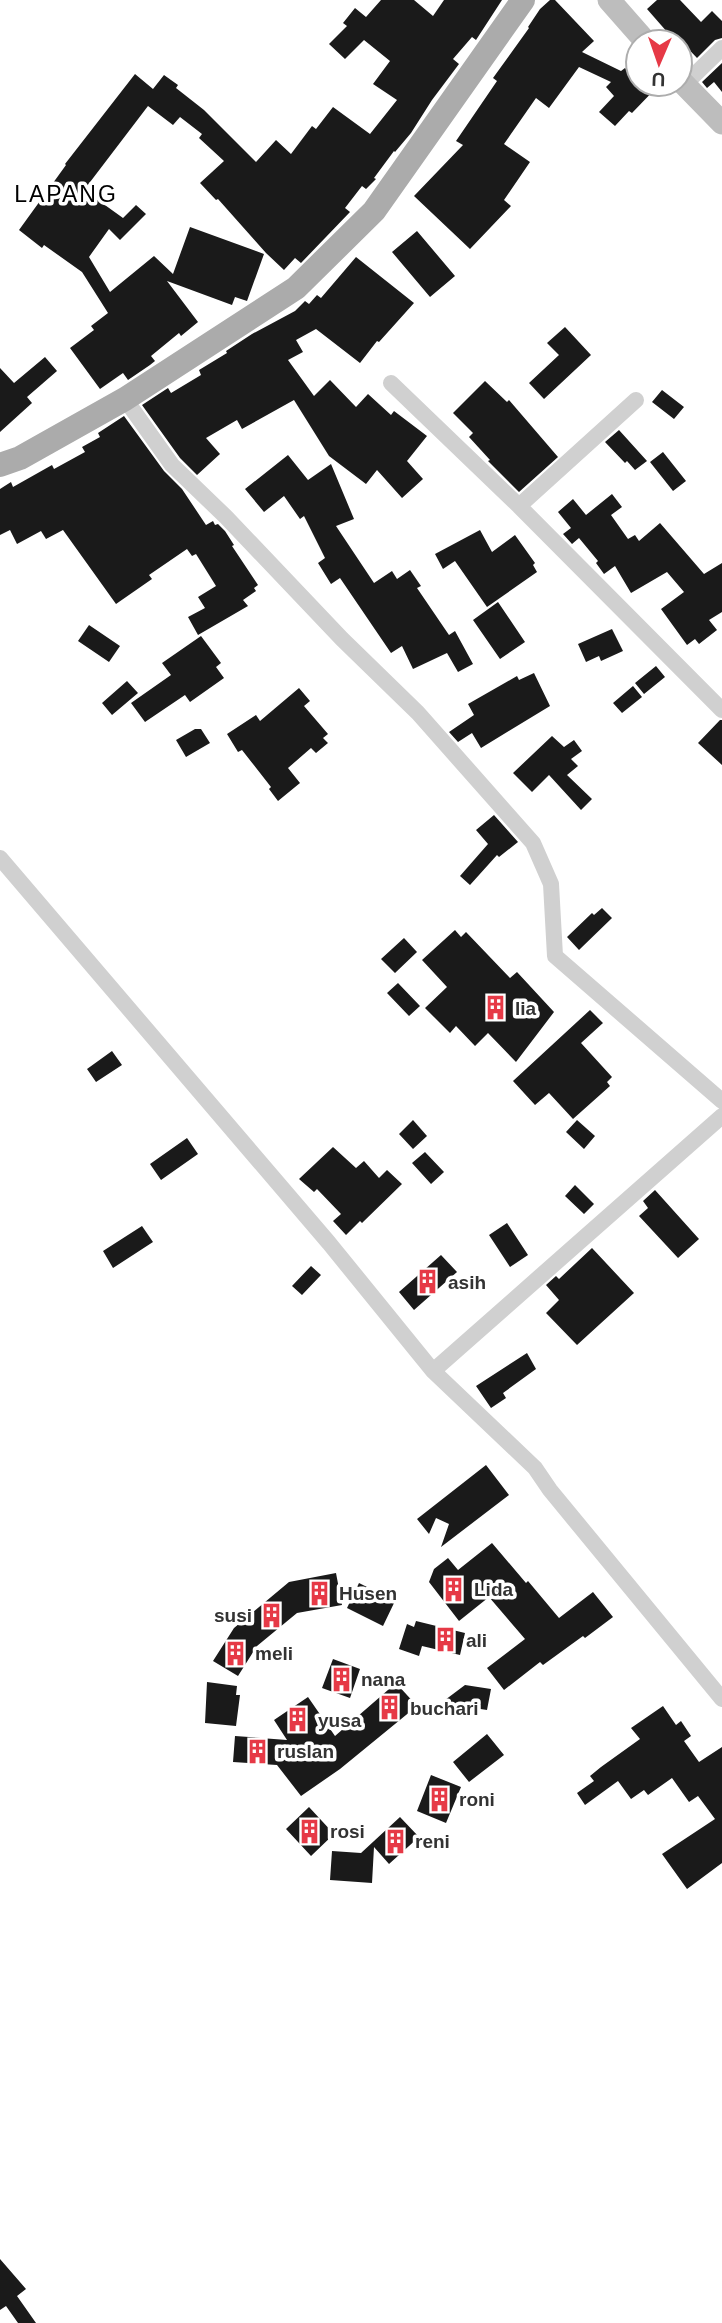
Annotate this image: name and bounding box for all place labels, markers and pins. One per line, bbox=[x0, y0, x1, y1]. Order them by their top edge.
building icon: lia bbox=[481, 994, 509, 1022]
place label: lia bbox=[515, 998, 537, 1019]
building icon: asih bbox=[414, 1268, 442, 1296]
place label: asih bbox=[448, 1272, 486, 1293]
building icon: Lida bbox=[440, 1575, 468, 1603]
building icon: Husen bbox=[305, 1579, 333, 1607]
place label: Lida bbox=[474, 1579, 513, 1600]
place label: Husen bbox=[339, 1583, 397, 1604]
building icon: susi bbox=[258, 1601, 286, 1629]
place label: susi bbox=[214, 1605, 252, 1626]
building icon: ali bbox=[432, 1626, 460, 1654]
place label: ali bbox=[466, 1630, 487, 1651]
building icon: meli bbox=[221, 1639, 249, 1667]
place label: meli bbox=[255, 1643, 293, 1664]
building icon: nana bbox=[327, 1665, 355, 1693]
place label: nana bbox=[361, 1669, 406, 1690]
building icon: buchari bbox=[376, 1694, 404, 1722]
place label: buchari bbox=[410, 1698, 479, 1719]
building icon: yusa bbox=[284, 1706, 312, 1734]
place label: yusa bbox=[318, 1710, 362, 1731]
building icon: ruslan bbox=[243, 1737, 271, 1765]
place label: ruslan bbox=[277, 1741, 334, 1762]
building icon: roni bbox=[425, 1785, 453, 1813]
place label: roni bbox=[459, 1789, 495, 1810]
building icon: rosi bbox=[296, 1817, 324, 1845]
place label: rosi bbox=[330, 1821, 365, 1842]
building icon: reni bbox=[381, 1827, 409, 1855]
place label: reni bbox=[415, 1831, 450, 1852]

